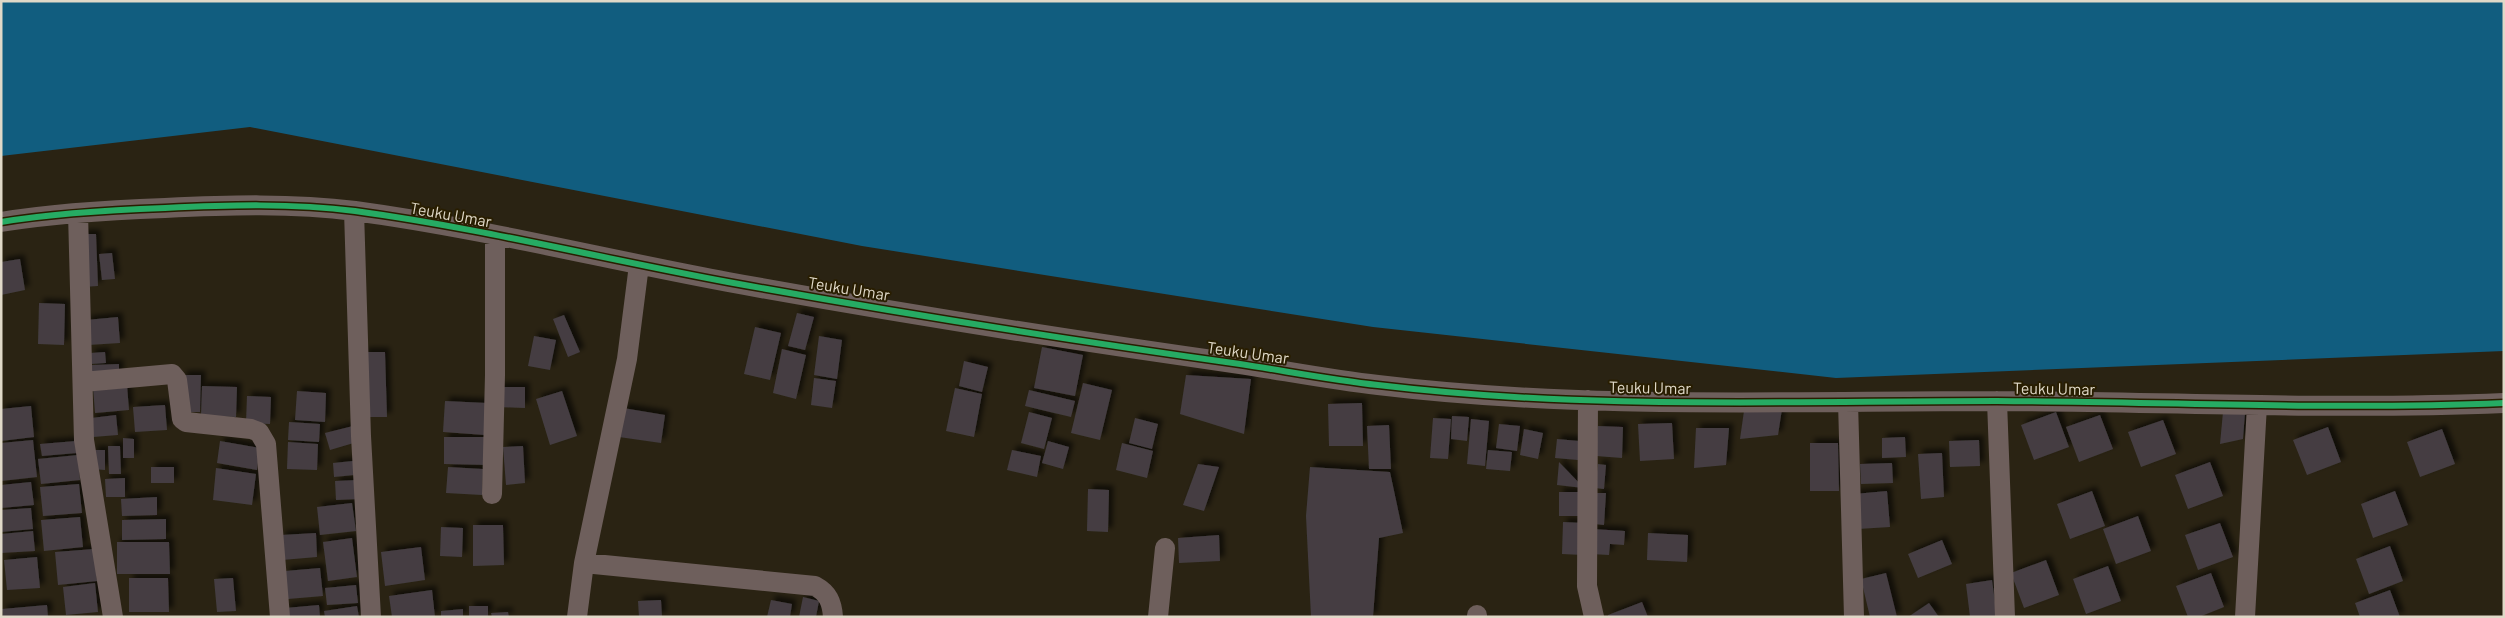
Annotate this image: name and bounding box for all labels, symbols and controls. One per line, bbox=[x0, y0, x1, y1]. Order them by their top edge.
street label: Teuku Umar bbox=[409, 197, 493, 231]
street label: Teuku Umar bbox=[807, 272, 891, 304]
street label: Teuku Umar bbox=[1206, 337, 1290, 367]
street label: Teuku Umar bbox=[1609, 377, 1692, 397]
street label: Teuku Umar bbox=[2013, 378, 2096, 398]

